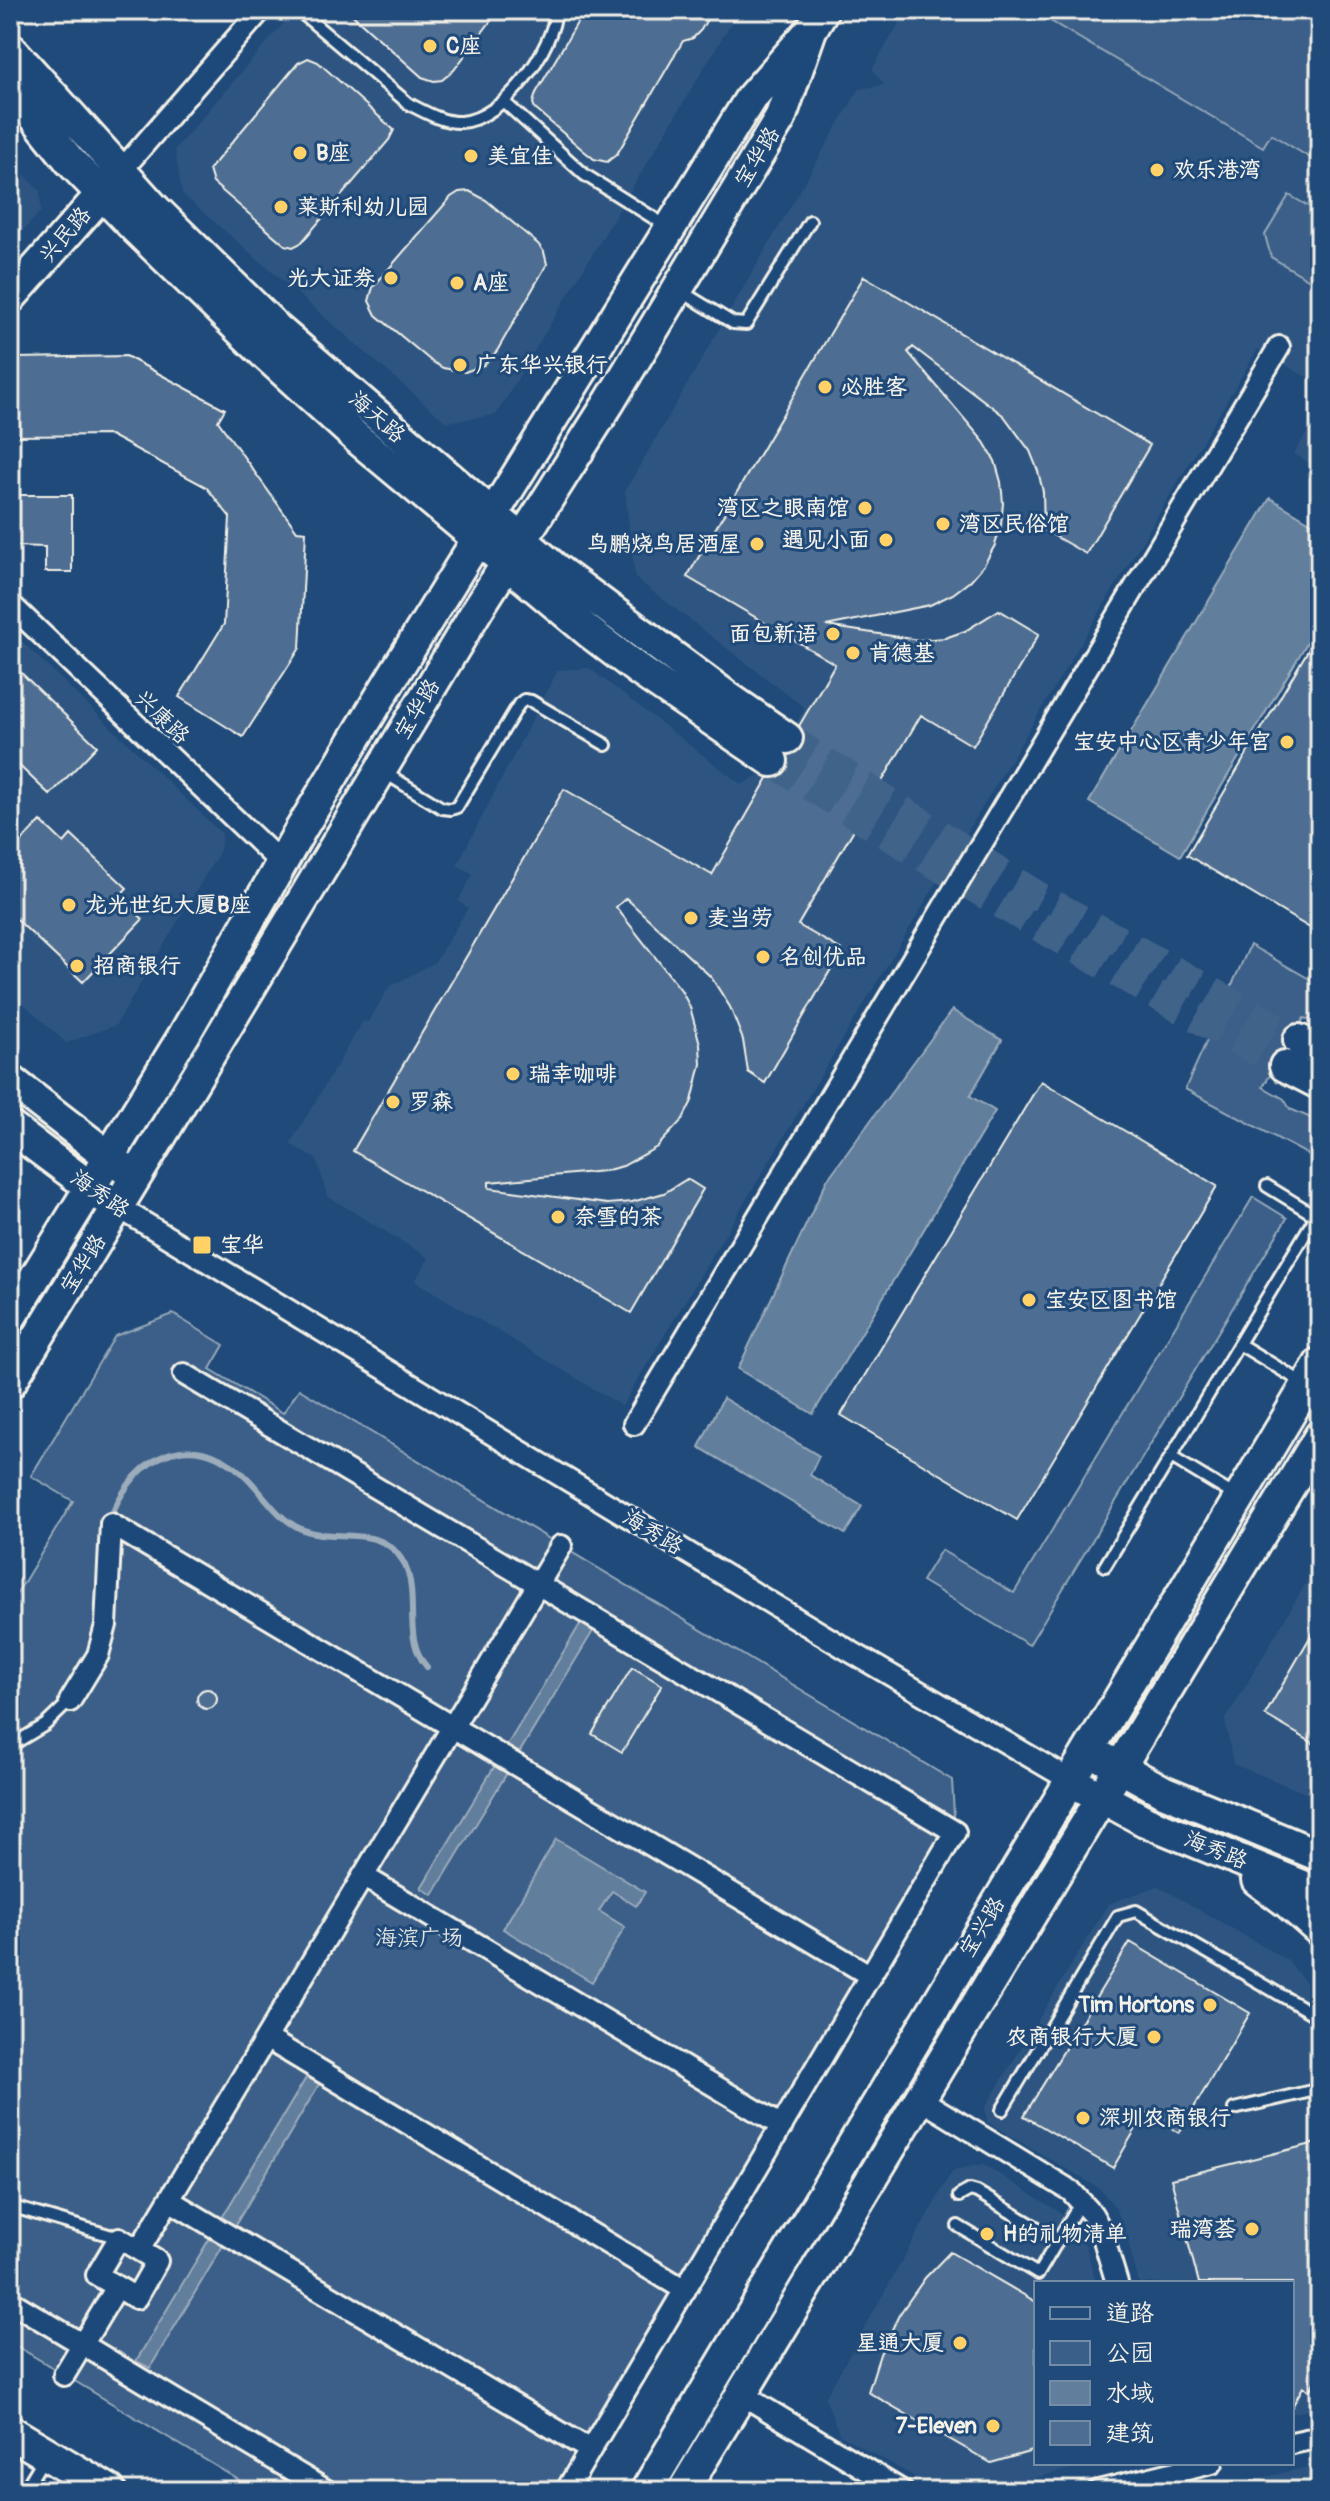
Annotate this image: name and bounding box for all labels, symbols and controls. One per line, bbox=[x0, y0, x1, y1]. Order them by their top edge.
place label: C座 bbox=[446, 32, 482, 60]
marker: C座 bbox=[421, 37, 439, 55]
street label: 宝华路 bbox=[728, 121, 786, 193]
place label: B座 bbox=[316, 139, 350, 167]
place label: 美宜佳 bbox=[487, 142, 553, 170]
marker: B座 bbox=[291, 144, 309, 162]
marker: 美宜佳 bbox=[462, 147, 480, 165]
place label: 欢乐港湾 bbox=[1173, 156, 1261, 184]
marker: 欢乐港湾 bbox=[1148, 161, 1166, 179]
place label: 莱斯利幼儿园 bbox=[297, 193, 429, 221]
marker: 莱斯利幼儿园 bbox=[272, 198, 290, 216]
street label: 兴民路 bbox=[33, 201, 97, 269]
place label: 光大证券 bbox=[287, 264, 375, 292]
marker: 光大证券 bbox=[382, 269, 400, 287]
place label: A座 bbox=[473, 269, 509, 297]
marker: A座 bbox=[448, 274, 466, 292]
place label: 广东华兴银行 bbox=[476, 351, 608, 379]
marker: 广东华兴银行 bbox=[451, 356, 469, 374]
place label: 必胜客 bbox=[841, 373, 907, 401]
marker: 必胜客 bbox=[816, 378, 834, 396]
street label: 海天路 bbox=[343, 385, 411, 449]
place label: 湾区之眼南馆 bbox=[717, 494, 849, 522]
marker: 湾区之眼南馆 bbox=[856, 499, 874, 517]
place label: 湾区民俗馆 bbox=[959, 510, 1069, 538]
marker: 湾区民俗馆 bbox=[934, 515, 952, 533]
place label: 遇见小面 bbox=[782, 526, 870, 554]
place label: 鸟鹏烧鸟居酒屋 bbox=[587, 530, 741, 558]
marker: 遇见小面 bbox=[877, 531, 895, 549]
marker: 鸟鹏烧鸟居酒屋 bbox=[748, 535, 766, 553]
place label: 面包新语 bbox=[729, 620, 817, 648]
marker: 面包新语 bbox=[824, 625, 842, 643]
place label: 肯德基 bbox=[869, 639, 935, 667]
marker: 肯德基 bbox=[844, 644, 862, 662]
street label: 宝华路 bbox=[388, 673, 446, 745]
street label: 兴康路 bbox=[129, 684, 195, 750]
place label: 宝安中心区青少年宫 bbox=[1073, 728, 1271, 756]
marker: 宝安中心区青少年宫 bbox=[1278, 733, 1296, 751]
place label: 龙光世纪大厦B座 bbox=[85, 891, 251, 919]
marker: 龙光世纪大厦B座 bbox=[60, 896, 78, 914]
place label: 麦当劳 bbox=[707, 904, 773, 932]
marker: 麦当劳 bbox=[682, 909, 700, 927]
place label: 名创优品 bbox=[779, 943, 867, 971]
marker: 名创优品 bbox=[754, 948, 772, 966]
place label: 招商银行 bbox=[93, 952, 181, 980]
marker: 招商银行 bbox=[68, 957, 86, 975]
place label: 瑞幸咖啡 bbox=[529, 1060, 617, 1088]
marker: 瑞幸咖啡 bbox=[504, 1065, 522, 1083]
place label: 罗森 bbox=[409, 1088, 453, 1116]
marker: 罗森 bbox=[384, 1093, 402, 1111]
street label: 海秀路 bbox=[65, 1164, 135, 1224]
place label: 奈雪的茶 bbox=[574, 1203, 662, 1231]
marker: 奈雪的茶 bbox=[549, 1208, 567, 1226]
street label: 宝华路 bbox=[54, 1229, 112, 1299]
place label: 宝华 bbox=[220, 1231, 264, 1259]
marker: 宝华 bbox=[191, 1234, 213, 1256]
place label: 宝安区图书馆 bbox=[1045, 1286, 1177, 1314]
marker: 宝安区图书馆 bbox=[1020, 1291, 1038, 1309]
street label: 海秀路 bbox=[617, 1503, 689, 1561]
street label: 海秀路 bbox=[1180, 1825, 1252, 1875]
street label: 宝兴路 bbox=[953, 1891, 1011, 1963]
park label: 海滨广场 bbox=[375, 1924, 463, 1952]
place label: Tim Hortons bbox=[1077, 1991, 1194, 2019]
marker: Tim Hortons bbox=[1201, 1996, 1219, 2014]
place label: 农商银行大厦 bbox=[1006, 2023, 1138, 2051]
marker: 农商银行大厦 bbox=[1145, 2028, 1163, 2046]
place label: 深圳农商银行 bbox=[1099, 2104, 1231, 2132]
marker: 深圳农商银行 bbox=[1074, 2109, 1092, 2127]
place label: 瑞湾荟 bbox=[1170, 2215, 1236, 2243]
place label: H的礼物清单 bbox=[1003, 2220, 1127, 2248]
marker: 瑞湾荟 bbox=[1243, 2220, 1261, 2238]
marker: H的礼物清单 bbox=[978, 2225, 996, 2243]
legend bbox=[1034, 2281, 1294, 2465]
text: 道路 bbox=[1106, 2299, 1154, 2328]
place label: 星通大厦 bbox=[856, 2329, 944, 2357]
marker: 星通大厦 bbox=[951, 2334, 969, 2352]
text: 公园 bbox=[1106, 2339, 1154, 2368]
text: 水域 bbox=[1106, 2379, 1154, 2408]
place label: 7-Eleven bbox=[896, 2412, 977, 2440]
marker: 7-Eleven bbox=[984, 2417, 1002, 2435]
text: 建筑 bbox=[1106, 2419, 1154, 2448]

